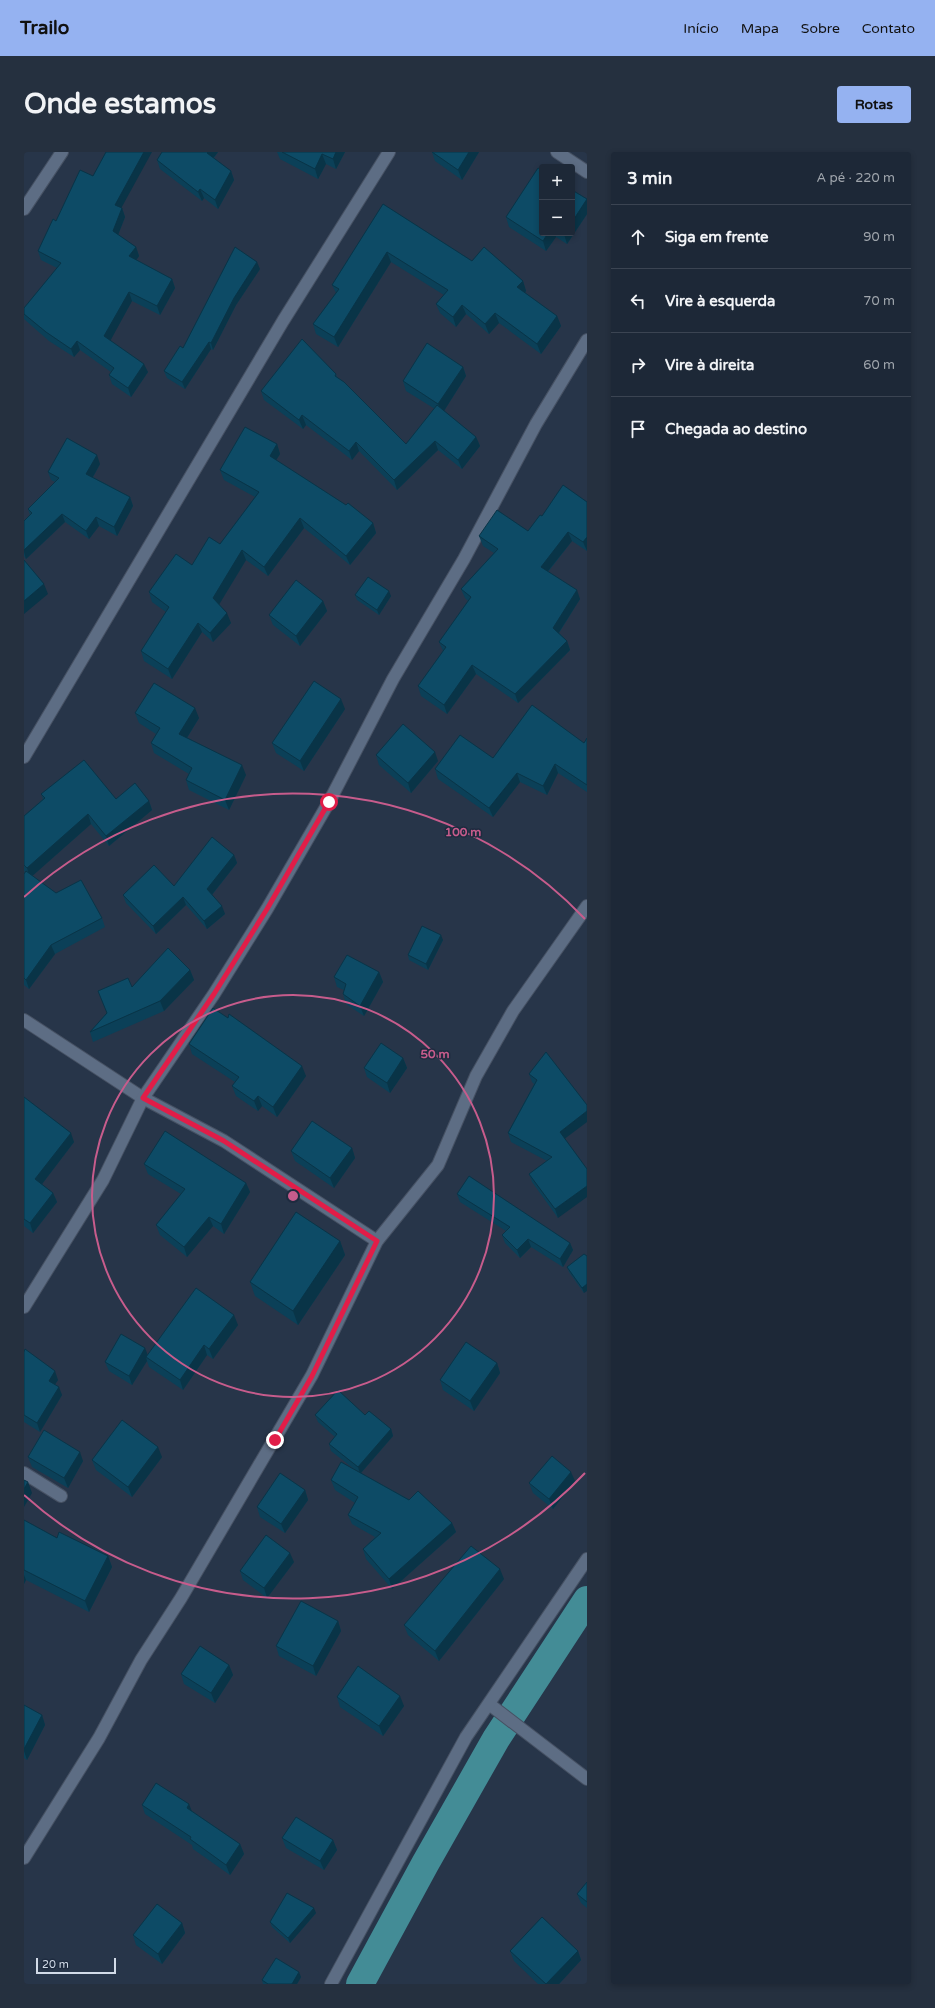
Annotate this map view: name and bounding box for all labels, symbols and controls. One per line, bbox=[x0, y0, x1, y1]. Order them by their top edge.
text: Trailo bbox=[20, 17, 69, 39]
text: Início bbox=[683, 20, 719, 37]
text: Mapa bbox=[741, 20, 779, 37]
text: Sobre bbox=[801, 20, 840, 37]
text: Contato bbox=[862, 20, 915, 37]
button: Rotas bbox=[837, 86, 911, 123]
text: Onde estamos bbox=[24, 87, 216, 121]
map controls bbox=[539, 164, 575, 236]
button: + bbox=[539, 164, 575, 200]
text: 3 min bbox=[627, 168, 672, 189]
text: A pé · 220 m bbox=[816, 170, 895, 186]
button: − bbox=[539, 200, 575, 236]
icon: ahead bbox=[627, 226, 649, 248]
text: Siga em frente bbox=[665, 228, 769, 246]
text: 90 m bbox=[863, 229, 895, 245]
icon: left bbox=[627, 290, 649, 312]
text: Vire à esquerda bbox=[665, 292, 775, 310]
text: 70 m bbox=[863, 293, 895, 309]
icon: right bbox=[627, 354, 649, 376]
text: Vire à direita bbox=[665, 356, 754, 374]
text: 60 m bbox=[863, 357, 895, 373]
icon: arrive bbox=[627, 418, 649, 440]
text: Chegada ao destino bbox=[665, 420, 807, 438]
route start bbox=[320, 793, 338, 811]
text: 100 m bbox=[445, 825, 481, 839]
text: 50 m bbox=[420, 1047, 450, 1061]
centre of rings bbox=[286, 1189, 300, 1203]
route end bbox=[266, 1431, 284, 1449]
scale bar bbox=[36, 1956, 116, 1975]
text: 20 m bbox=[42, 1958, 69, 1971]

